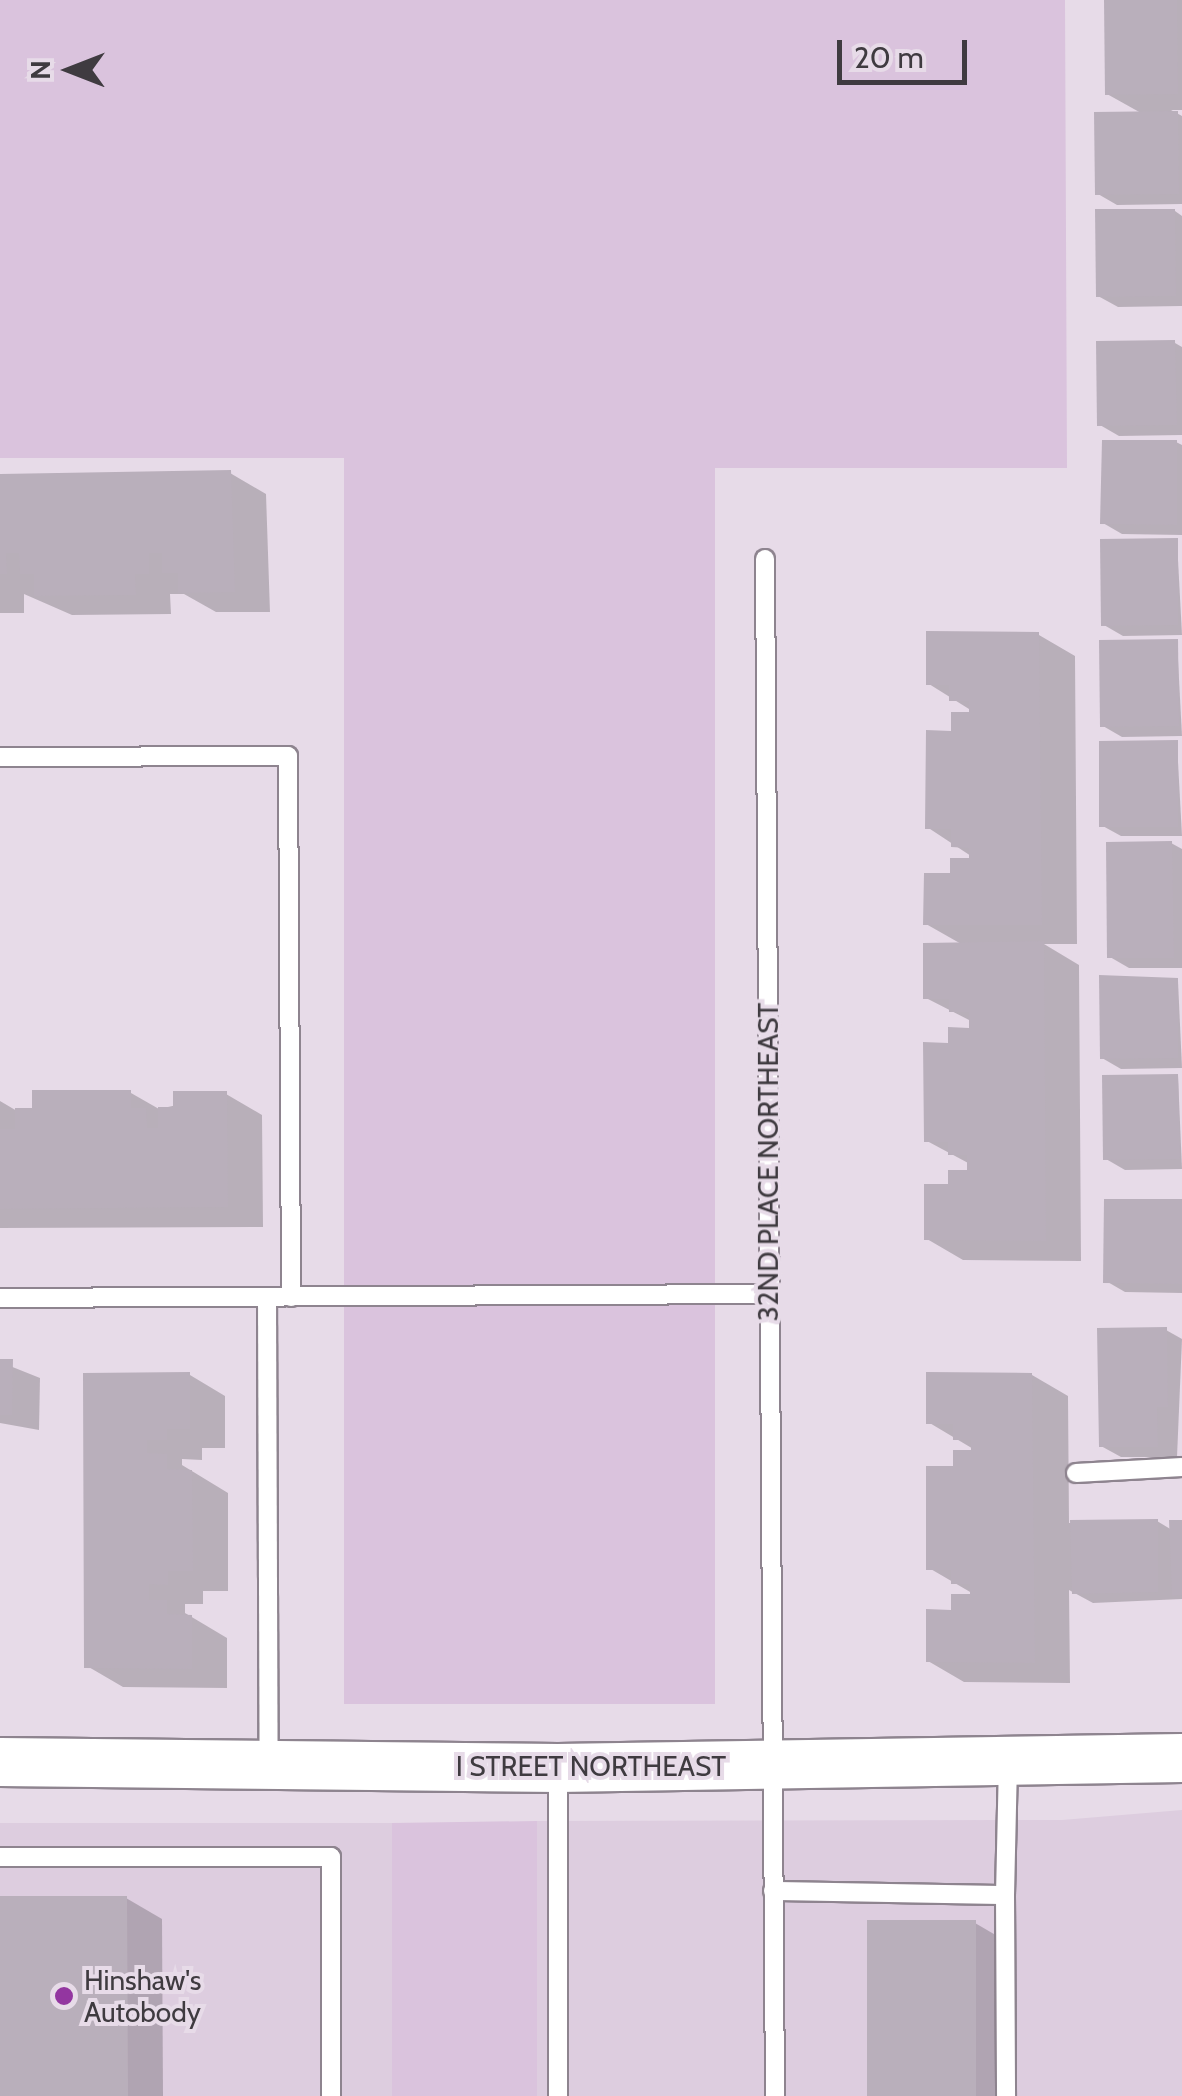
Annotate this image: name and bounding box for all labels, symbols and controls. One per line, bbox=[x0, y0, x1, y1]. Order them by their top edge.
north arrow bbox=[20, 20, 120, 120]
scale bar bbox=[842, 20, 972, 82]
text: 20 m bbox=[854, 39, 924, 76]
text: N bbox=[23, 60, 57, 80]
street label: 32ND PLACE NORTHEAST bbox=[751, 1003, 785, 1321]
street label: I STREET NORTHEAST bbox=[456, 1749, 726, 1783]
place label: Hinshaw's Autobody bbox=[84, 1963, 201, 2029]
marker: Hinshaw's Autobody bbox=[53, 1985, 75, 2007]

